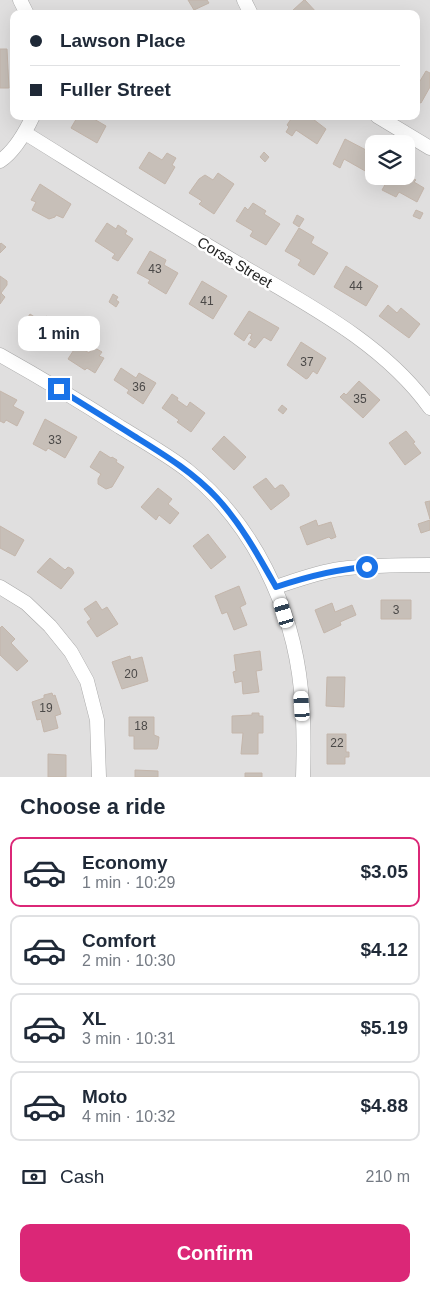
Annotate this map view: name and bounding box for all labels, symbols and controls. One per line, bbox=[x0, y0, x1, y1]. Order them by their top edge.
text: Lawson Place bbox=[60, 30, 186, 51]
text: Fuller Street bbox=[60, 79, 171, 100]
map controls bbox=[365, 135, 415, 185]
button: layers bbox=[365, 135, 415, 185]
street label: Corsa Street bbox=[195, 233, 276, 291]
house number: 43 bbox=[148, 262, 162, 276]
house number: 44 bbox=[349, 279, 363, 293]
house number: 41 bbox=[200, 294, 214, 308]
callout: 1 min bbox=[18, 316, 100, 352]
text: 1 min bbox=[38, 325, 80, 342]
house number: 37 bbox=[300, 355, 314, 369]
route end bbox=[48, 378, 70, 400]
house number: 36 bbox=[132, 380, 146, 394]
house number: 35 bbox=[353, 392, 367, 406]
house number: 33 bbox=[48, 433, 62, 447]
route start bbox=[356, 556, 378, 578]
car bbox=[272, 596, 295, 630]
house number: 3 bbox=[393, 603, 400, 617]
house number: 20 bbox=[124, 667, 138, 681]
car bbox=[293, 691, 310, 721]
house number: 19 bbox=[39, 701, 53, 715]
house number: 18 bbox=[134, 719, 148, 733]
house number: 22 bbox=[330, 736, 344, 750]
text: Choose a ride bbox=[20, 794, 165, 819]
icon: car bbox=[22, 850, 67, 895]
text: Economy bbox=[82, 852, 168, 873]
text: $3.05 bbox=[360, 861, 408, 882]
text: 1 min · 10:29 bbox=[82, 874, 175, 891]
icon: car bbox=[22, 928, 67, 973]
text: Comfort bbox=[82, 930, 156, 951]
text: $4.12 bbox=[360, 939, 408, 960]
text: 2 min · 10:30 bbox=[82, 952, 175, 969]
icon: car bbox=[22, 1006, 67, 1051]
text: XL bbox=[82, 1008, 106, 1029]
text: $5.19 bbox=[360, 1017, 408, 1038]
text: 3 min · 10:31 bbox=[82, 1030, 175, 1047]
icon: car bbox=[22, 1084, 67, 1129]
text: Moto bbox=[82, 1086, 127, 1107]
text: $4.88 bbox=[360, 1095, 408, 1116]
text: 4 min · 10:32 bbox=[82, 1108, 175, 1125]
icon: cash bbox=[20, 1163, 48, 1191]
text: Cash bbox=[60, 1166, 104, 1187]
text: 210 m bbox=[366, 1168, 410, 1185]
button: Confirm bbox=[20, 1224, 410, 1282]

